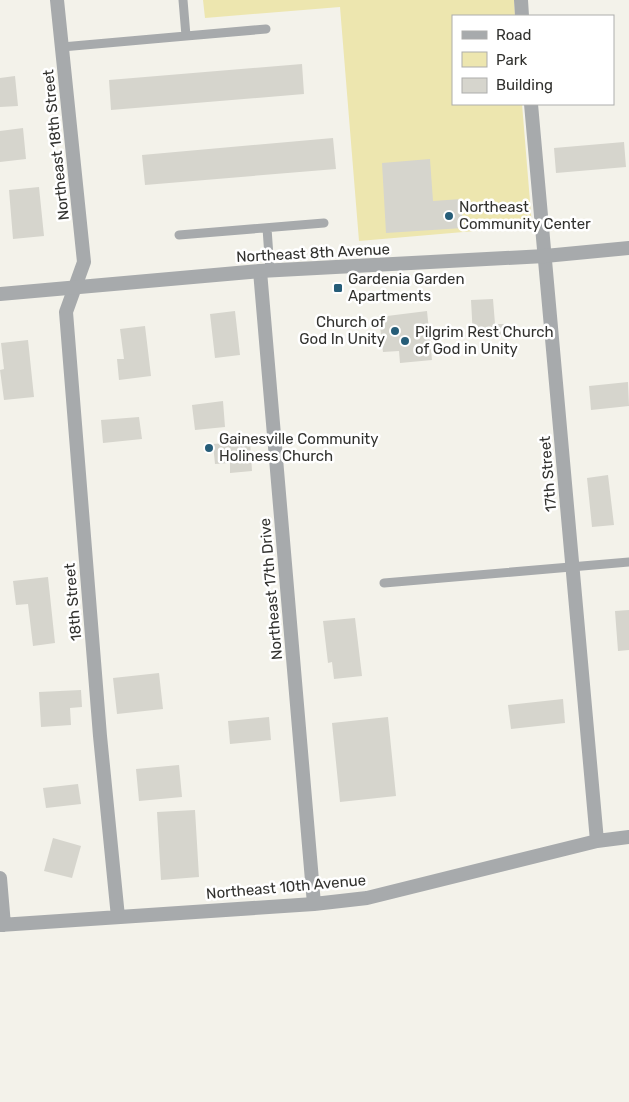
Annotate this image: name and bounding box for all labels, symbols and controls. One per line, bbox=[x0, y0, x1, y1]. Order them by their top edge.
legend bbox=[452, 15, 614, 105]
text: Road bbox=[496, 26, 532, 44]
text: Park bbox=[496, 51, 527, 69]
street label: Northeast 18th Street bbox=[39, 69, 73, 221]
text: Building bbox=[496, 76, 553, 94]
place label: Northeast Community Center bbox=[459, 198, 591, 233]
marker: Northeast Community Center bbox=[443, 210, 455, 222]
street label: Northeast 8th Avenue bbox=[236, 240, 390, 266]
place label: Gardenia Garden Apartments bbox=[348, 270, 465, 305]
marker: Gardenia Garden Apartments bbox=[332, 282, 344, 294]
place label: Church of God In Unity bbox=[299, 313, 385, 348]
place label: Pilgrim Rest Church of God in Unity bbox=[415, 323, 554, 358]
marker: Church of God In Unity bbox=[389, 325, 401, 337]
marker: Pilgrim Rest Church of God in Unity bbox=[399, 335, 411, 347]
place label: Gainesville Community Holiness Church bbox=[219, 430, 378, 465]
street label: 17th Street bbox=[536, 435, 560, 513]
marker: Gainesville Community Holiness Church bbox=[203, 442, 215, 454]
street label: Northeast 17th Drive bbox=[256, 517, 286, 661]
street label: 18th Street bbox=[61, 562, 85, 642]
street label: Northeast 10th Avenue bbox=[205, 871, 367, 903]

